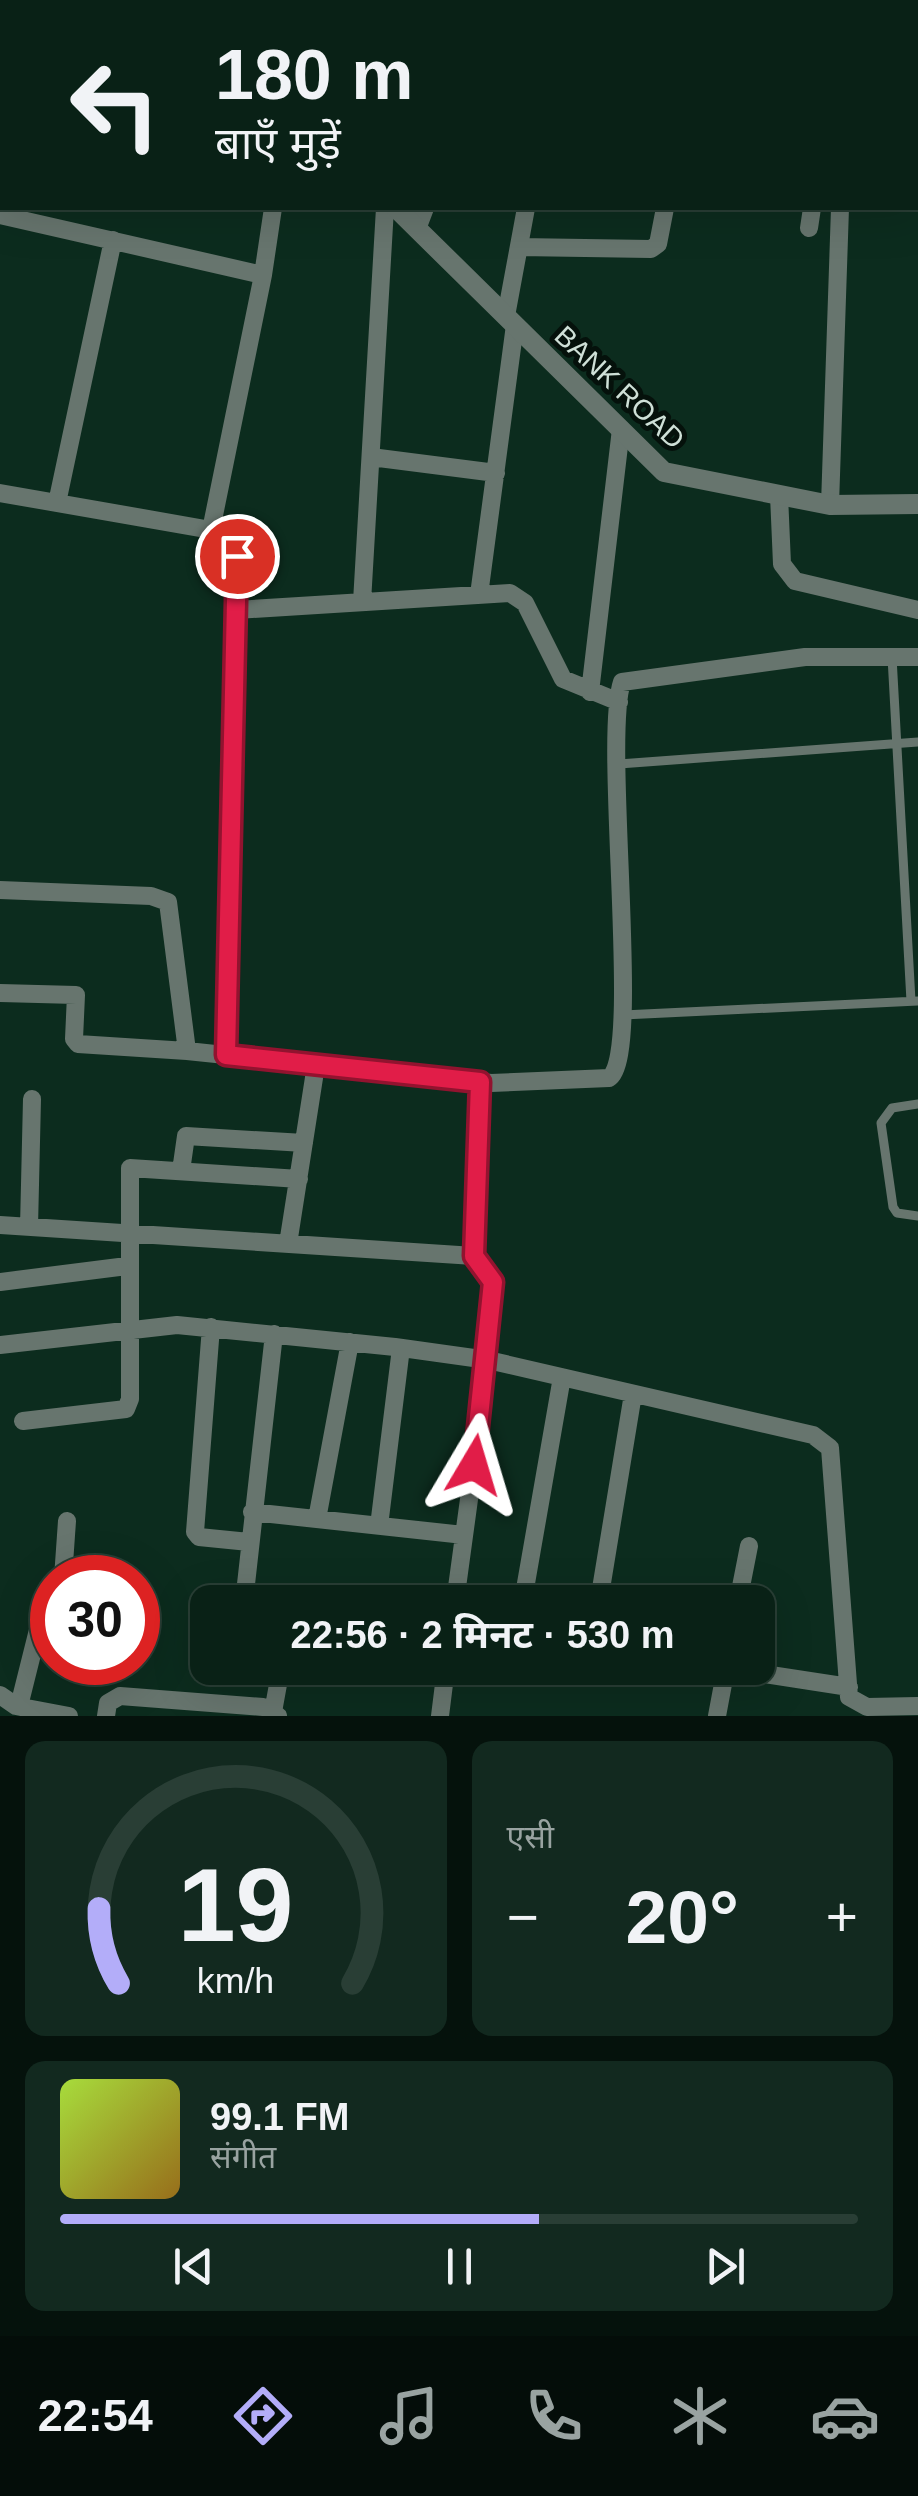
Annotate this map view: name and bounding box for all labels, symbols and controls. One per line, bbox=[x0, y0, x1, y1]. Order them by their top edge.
text: 180 m bbox=[215, 36, 413, 114]
icon: left bbox=[50, 40, 180, 170]
text: बाएँ मुड़ें bbox=[215, 118, 341, 169]
street label: BANK ROAD bbox=[549, 320, 691, 455]
pin bbox=[195, 514, 280, 599]
icon: arrive bbox=[210, 529, 265, 584]
position arrow bbox=[422, 1413, 526, 1517]
speed limit sign: 30 bbox=[30, 1555, 160, 1685]
text: 22:56 · 2 मिनट · 530 m bbox=[291, 1614, 674, 1656]
text: एसी bbox=[507, 1819, 554, 1855]
text: 19 bbox=[178, 1847, 294, 1963]
text: 20° bbox=[626, 1875, 739, 1959]
text: − bbox=[507, 1886, 539, 1948]
text: + bbox=[826, 1886, 858, 1948]
text: km/h bbox=[197, 1961, 274, 2001]
text: 99.1 FM bbox=[210, 2096, 349, 2138]
text: संगीत bbox=[210, 2139, 276, 2175]
icon: previous bbox=[166, 2239, 221, 2294]
icon: pause bbox=[432, 2239, 487, 2294]
icon: next bbox=[698, 2239, 753, 2294]
icon: directions bbox=[228, 2381, 298, 2451]
icon: music bbox=[374, 2381, 444, 2451]
icon: phone bbox=[519, 2381, 589, 2451]
icon: climate bbox=[665, 2381, 735, 2451]
icon: car bbox=[810, 2381, 880, 2451]
text: 22:54 bbox=[38, 2390, 153, 2441]

